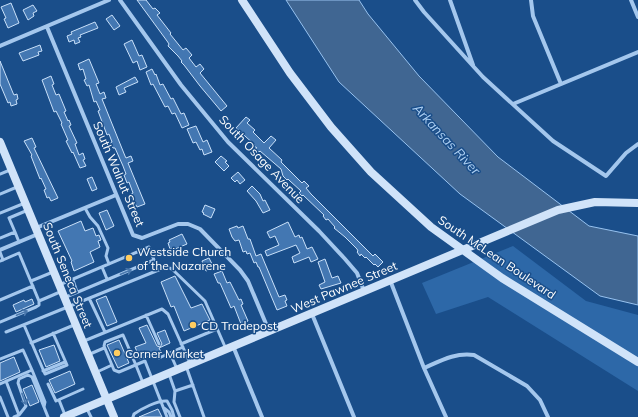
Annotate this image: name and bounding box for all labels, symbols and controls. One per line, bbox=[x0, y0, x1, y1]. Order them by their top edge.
water label: Arkansas River bbox=[409, 99, 485, 179]
street label: South Osage Avenue bbox=[216, 112, 308, 206]
street label: South Walnut Street bbox=[90, 119, 148, 229]
street label: South McLean Boulevard bbox=[435, 212, 559, 302]
street label: South Seneca Street bbox=[40, 220, 96, 330]
place label: Westside Church of the Nazarene bbox=[137, 244, 231, 273]
marker: Westside Church of the Nazarene bbox=[124, 253, 134, 263]
street label: West Pawnee Street bbox=[289, 258, 399, 316]
one-way arrow bbox=[120, 267, 132, 275]
one-way arrow bbox=[15, 309, 27, 316]
place label: CD Tradepost bbox=[201, 318, 277, 333]
marker: CD Tradepost bbox=[188, 320, 198, 330]
place label: Corner Market bbox=[125, 346, 204, 361]
marker: Corner Market bbox=[112, 348, 122, 358]
one-way arrow bbox=[20, 393, 28, 405]

